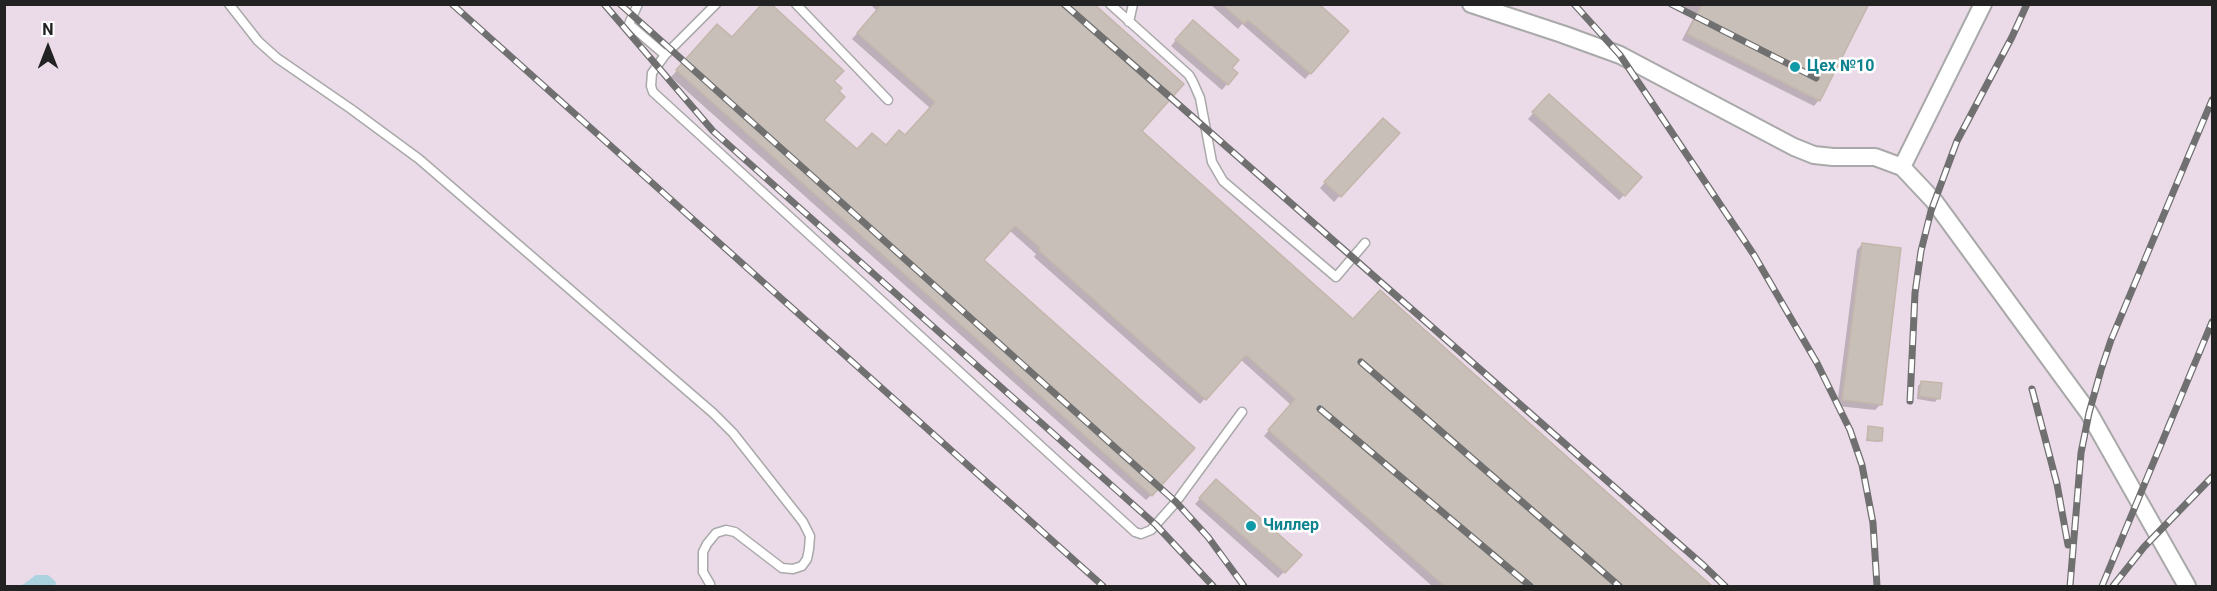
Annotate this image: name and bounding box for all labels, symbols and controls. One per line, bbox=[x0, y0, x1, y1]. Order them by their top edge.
north arrow bbox=[18, 18, 78, 78]
text: N bbox=[42, 20, 54, 39]
place label: Цех №10 bbox=[1807, 57, 1874, 77]
marker: Цех №10 bbox=[1788, 60, 1802, 74]
place label: Чиллер bbox=[1263, 516, 1319, 536]
marker: Чиллер bbox=[1244, 519, 1258, 533]

